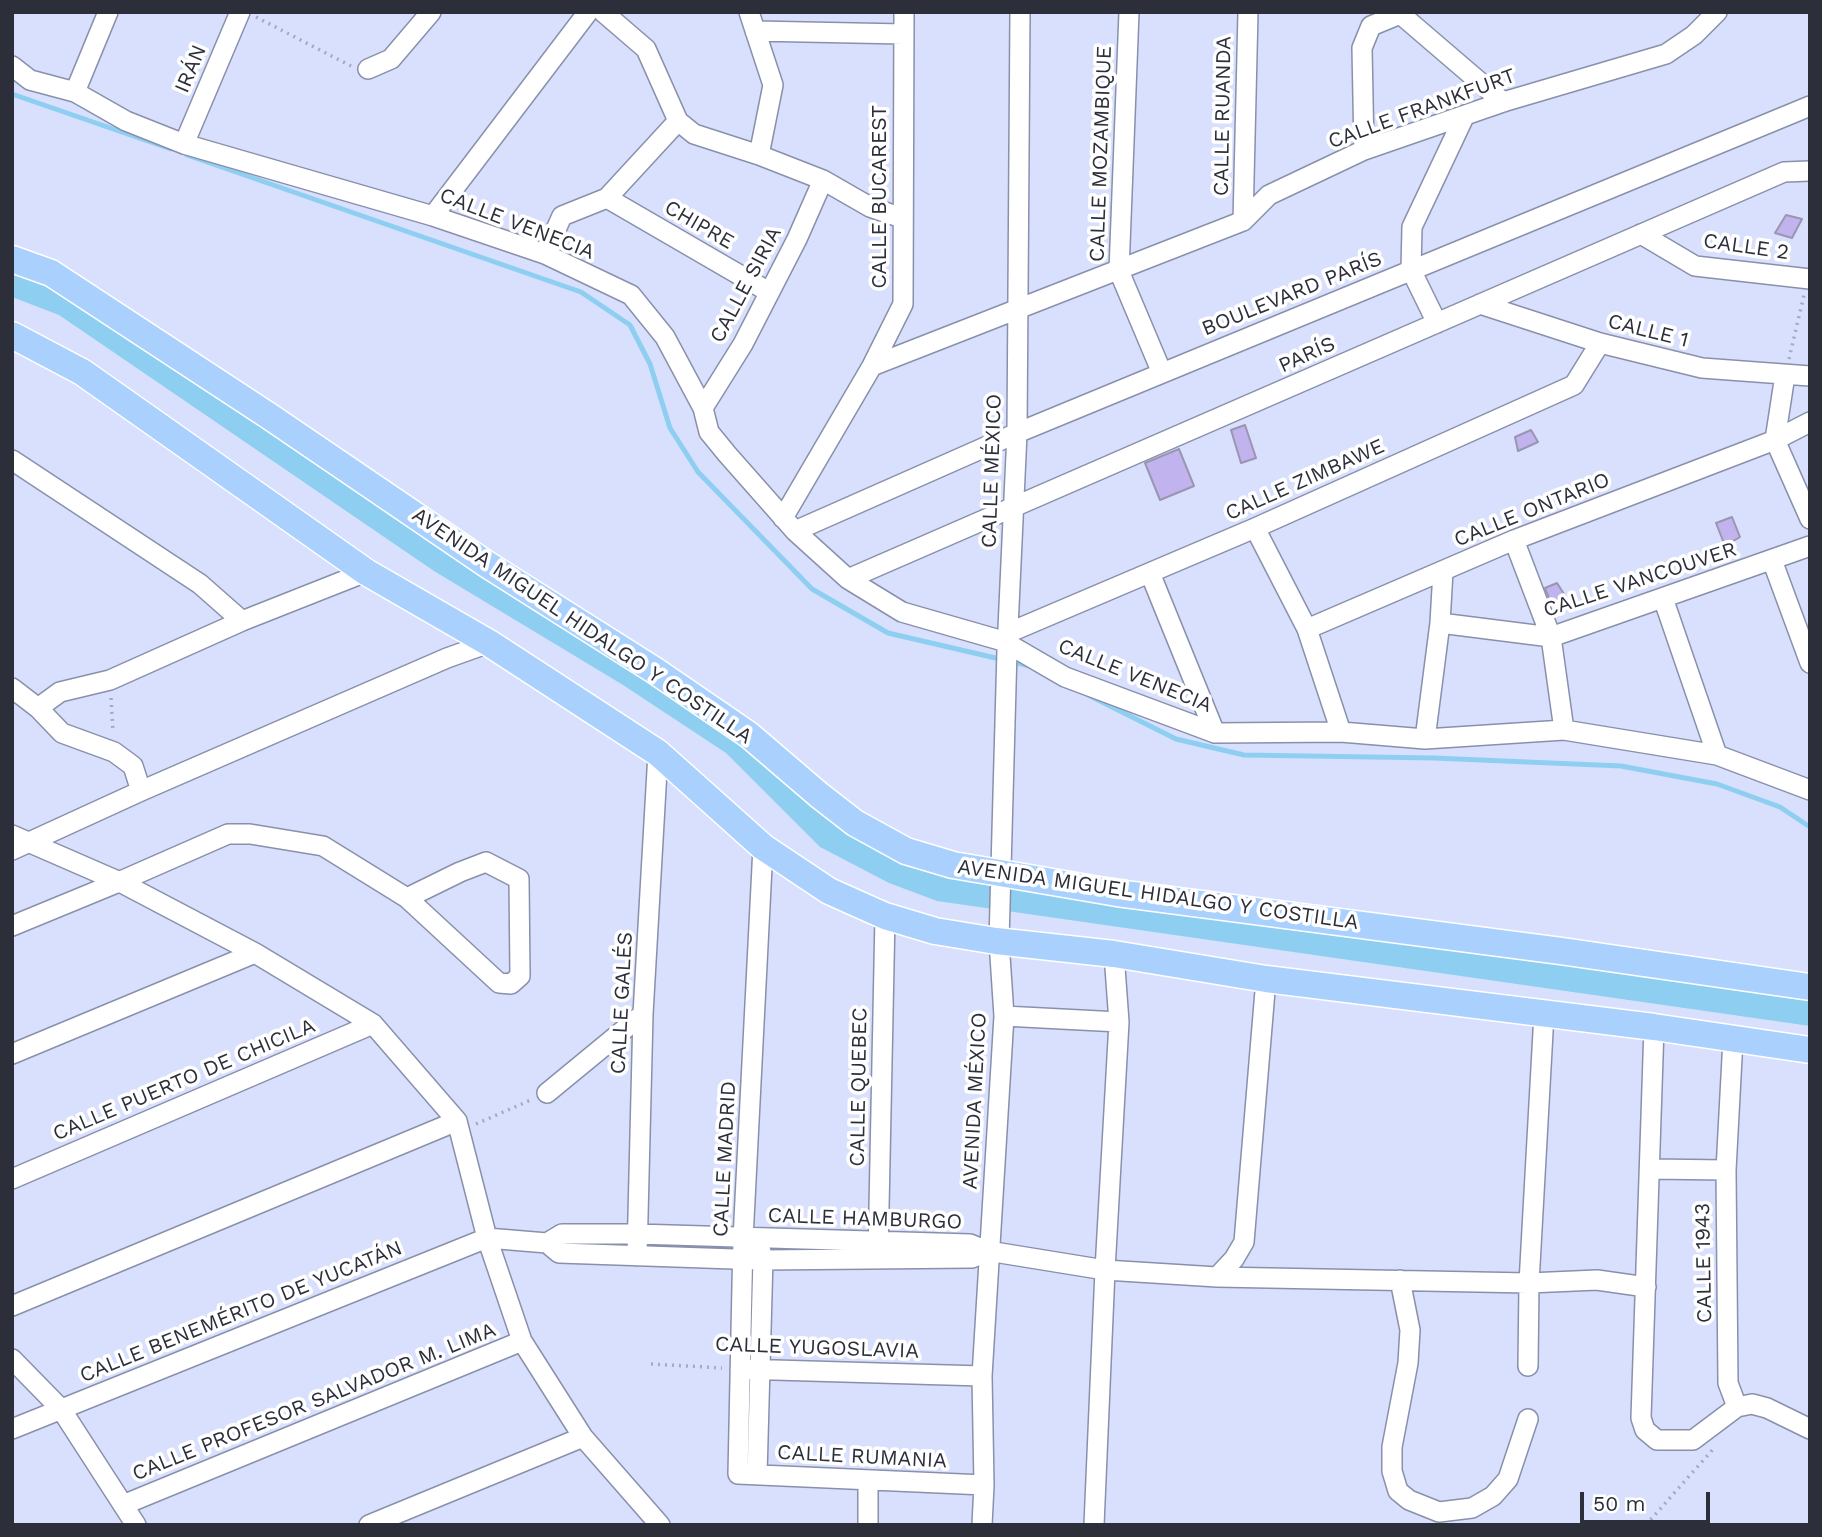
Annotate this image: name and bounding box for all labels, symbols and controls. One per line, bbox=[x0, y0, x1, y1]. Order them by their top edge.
street label: CALLE RUANDA bbox=[1209, 36, 1237, 196]
street label: IRÁN bbox=[170, 41, 212, 97]
street label: CALLE MOZAMBIQUE bbox=[1085, 46, 1117, 262]
street label: CALLE FRANKFURT bbox=[1325, 63, 1519, 155]
street label: CALLE BUCAREST bbox=[867, 105, 893, 289]
street label: CALLE VENECIA bbox=[436, 183, 598, 265]
street label: CHIPRE bbox=[660, 195, 738, 255]
street label: CALLE SIRIA bbox=[705, 223, 787, 347]
street label: CALLE 2 bbox=[1702, 229, 1790, 265]
street label: BOULEVARD PARÍS bbox=[1198, 246, 1386, 342]
street label: CALLE 1 bbox=[1605, 309, 1691, 353]
street label: PARÍS bbox=[1275, 331, 1339, 379]
street label: CALLE MÉXICO bbox=[977, 393, 1007, 549]
street label: CALLE ZIMBAWE bbox=[1222, 434, 1388, 526]
street label: CALLE ONTARIO bbox=[1451, 467, 1613, 553]
street label: AVENIDA MIGUEL HIDALGO Y COSTILLA bbox=[407, 502, 757, 750]
street label: CALLE VANCOUVER bbox=[1540, 537, 1740, 623]
street label: CALLE VENECIA bbox=[1054, 634, 1216, 718]
street label: AVENIDA MIGUEL HIDALGO Y COSTILLA bbox=[956, 854, 1360, 936]
street label: CALLE GALÉS bbox=[606, 931, 638, 1075]
street label: CALLE QUEBEC bbox=[845, 1007, 873, 1167]
street label: AVENIDA MÉXICO bbox=[958, 1012, 992, 1190]
street label: CALLE PUERTO DE CHICILA bbox=[49, 1013, 319, 1147]
street label: CALLE MADRID bbox=[708, 1080, 742, 1238]
street label: CALLE HAMBURGO bbox=[767, 1203, 963, 1235]
street label: CALLE 1943 bbox=[1690, 1203, 1718, 1323]
street label: CALLE BENEMÉRITO DE YUCATÁN bbox=[76, 1236, 406, 1388]
street label: CALLE PROFESOR SALVADOR M. LIMA bbox=[129, 1317, 499, 1487]
street label: CALLE YUGOSLAVIA bbox=[715, 1332, 919, 1364]
street label: CALLE RUMANIA bbox=[776, 1440, 948, 1474]
scale bar bbox=[1584, 1478, 1714, 1522]
text: 50 m bbox=[1593, 1491, 1645, 1516]

